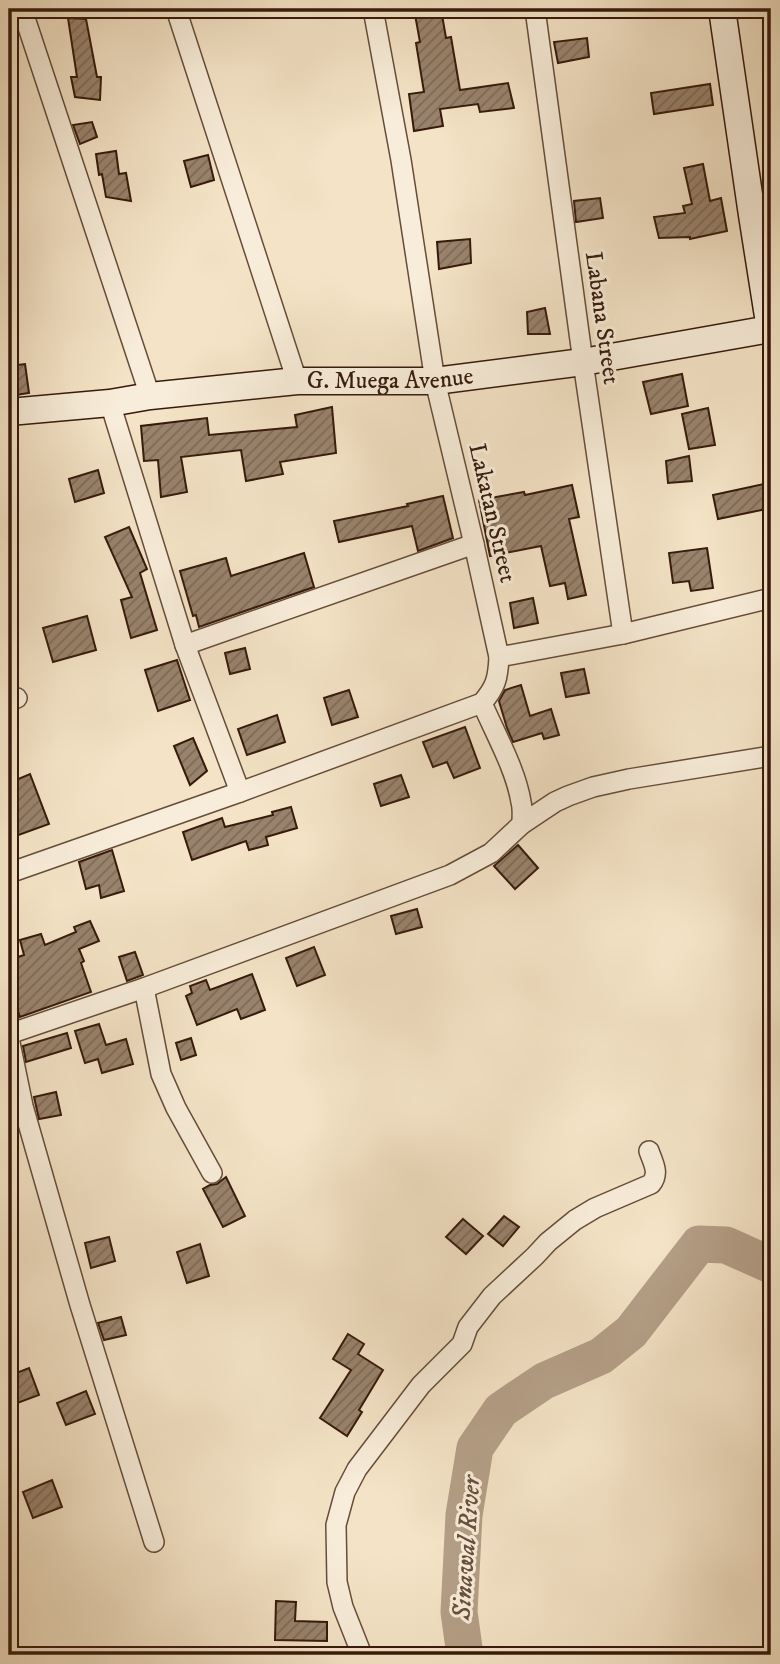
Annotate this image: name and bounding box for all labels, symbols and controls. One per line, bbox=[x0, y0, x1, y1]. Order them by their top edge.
street label: Labana Street bbox=[578, 250, 626, 387]
street label: G. Muega Avenue bbox=[307, 361, 475, 396]
street label: Lakatan Street bbox=[461, 440, 523, 586]
water label: Sinawal River bbox=[445, 1473, 489, 1622]

